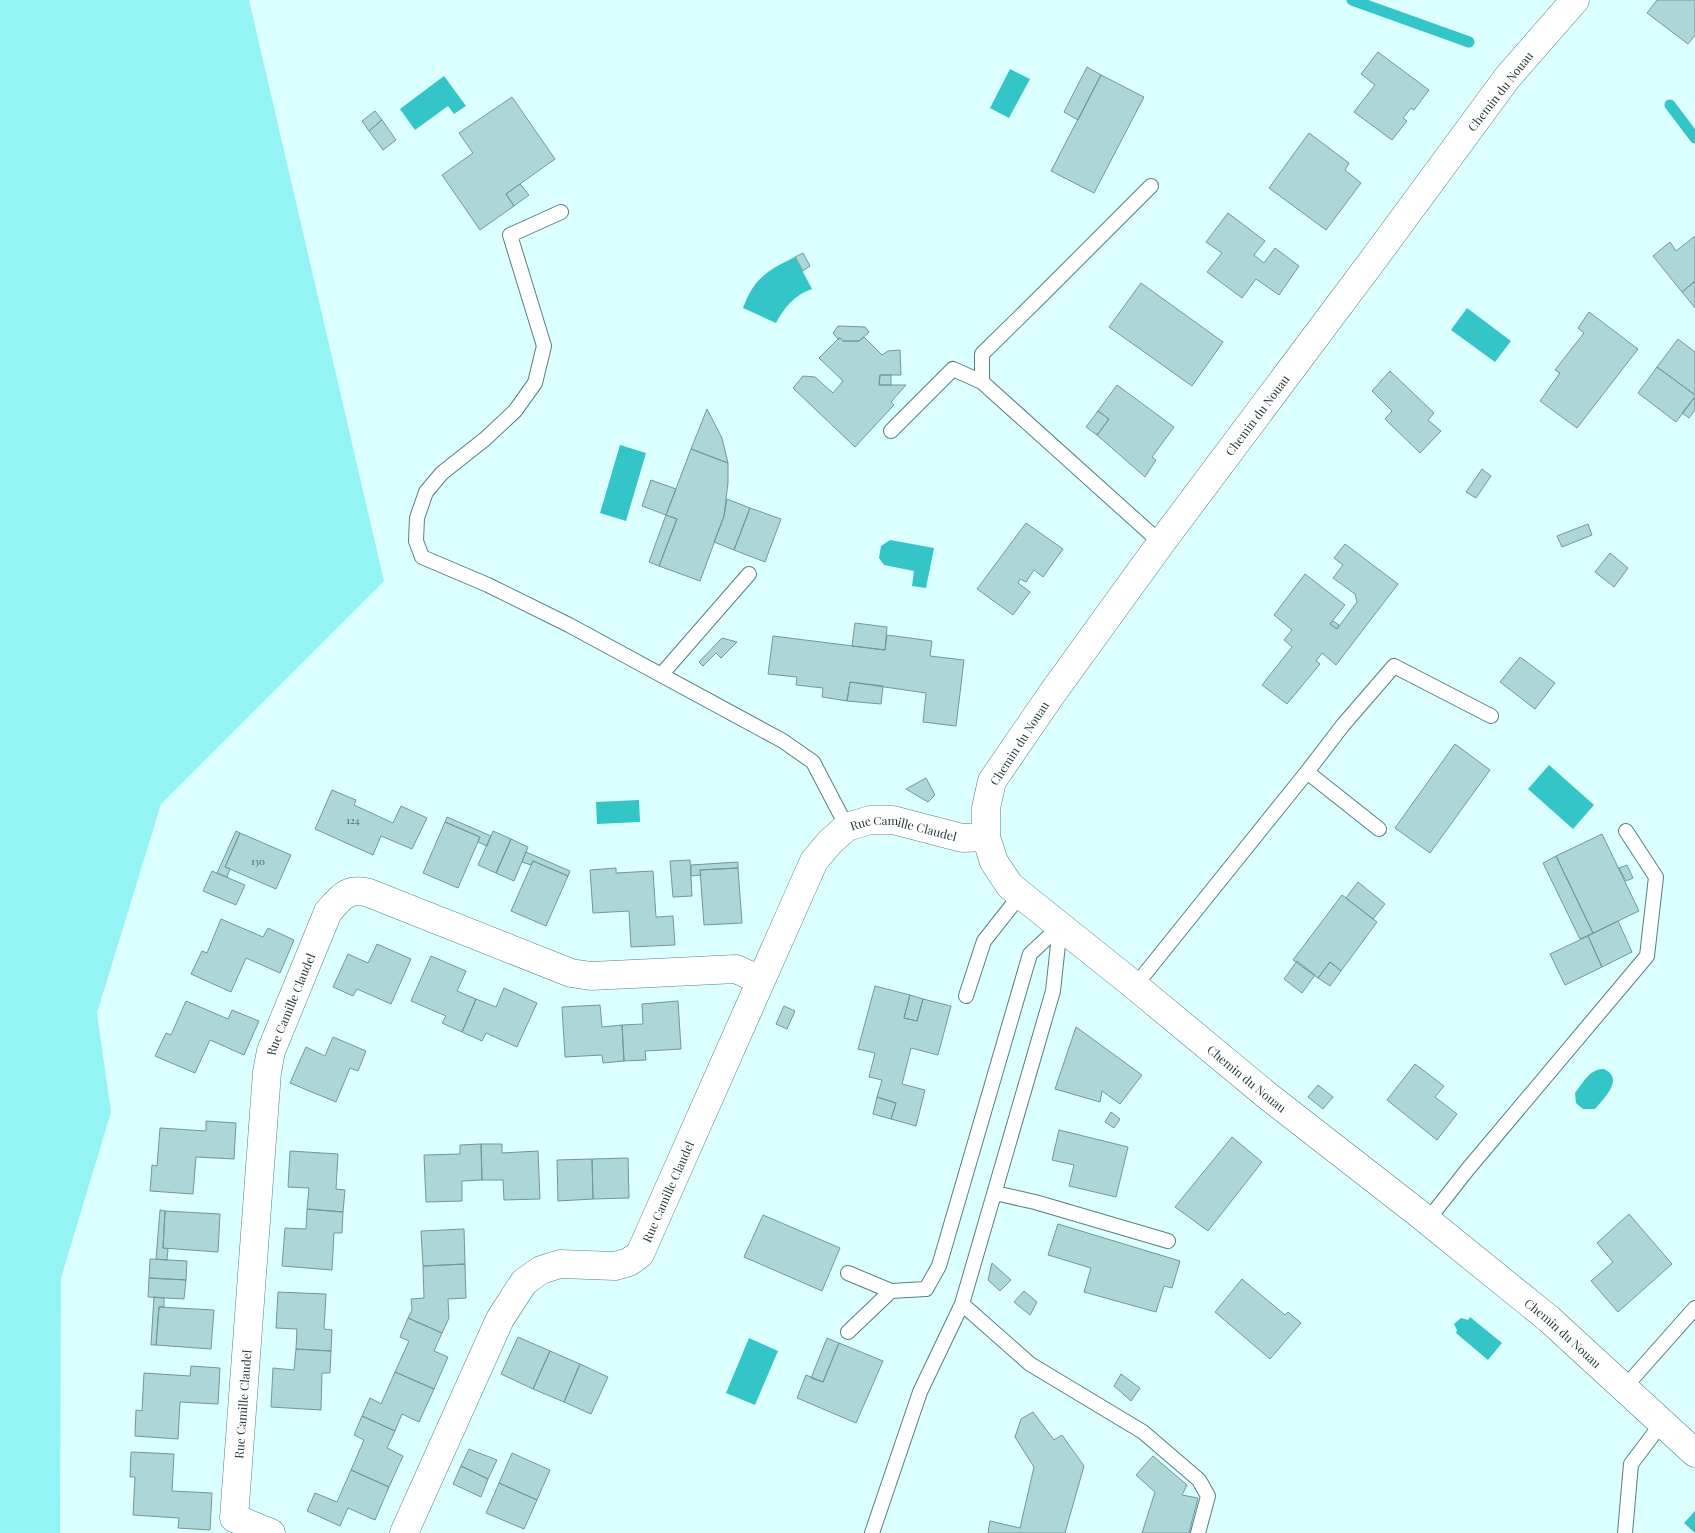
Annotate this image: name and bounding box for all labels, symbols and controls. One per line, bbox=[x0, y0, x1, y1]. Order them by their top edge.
street label: Chemin du Nouau bbox=[1464, 48, 1536, 134]
street label: Chemin du Nouau bbox=[1221, 371, 1293, 459]
street label: Chemin du Nouau bbox=[986, 698, 1052, 788]
street label: Rue Camille Claudel bbox=[848, 812, 959, 844]
house number: 124 bbox=[346, 813, 360, 827]
house number: 130 bbox=[251, 854, 265, 868]
street label: Rue Camille Claudel bbox=[262, 950, 318, 1057]
street label: Chemin du Nouau bbox=[1204, 1041, 1290, 1116]
street label: Rue Camille Claudel bbox=[638, 1138, 697, 1245]
street label: Chemin du Nouau bbox=[1521, 1295, 1605, 1371]
street label: Rue Camille Claudel bbox=[230, 1349, 254, 1459]

